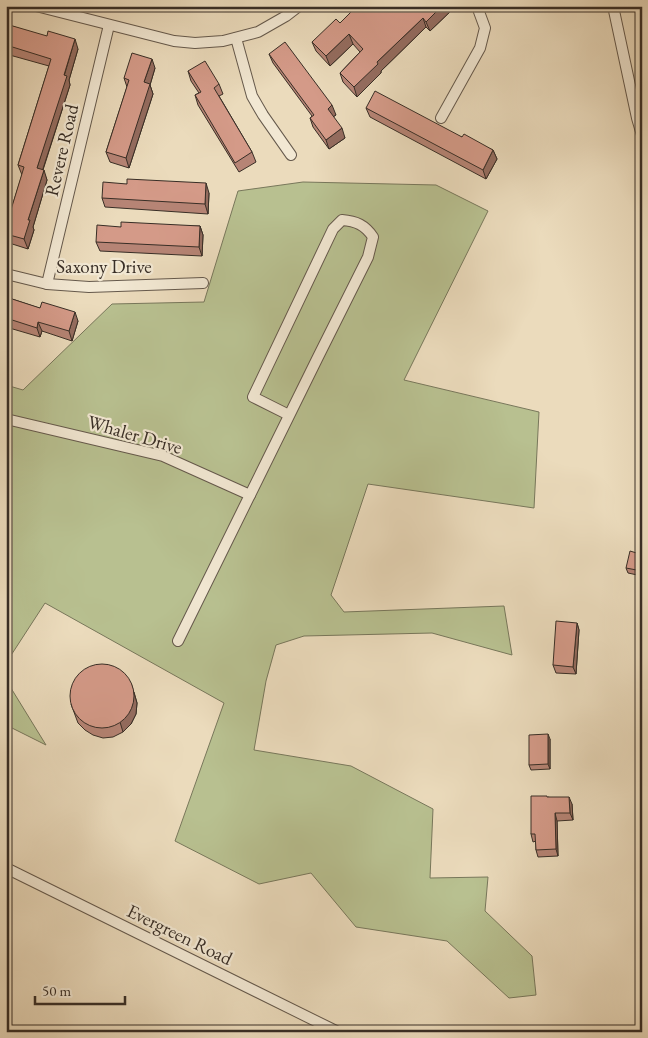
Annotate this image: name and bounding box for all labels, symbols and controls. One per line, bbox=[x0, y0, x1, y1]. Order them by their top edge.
street label: Revere Road bbox=[39, 101, 84, 198]
street label: Saxony Drive bbox=[56, 254, 152, 279]
street label: Whaler Drive bbox=[85, 409, 185, 460]
street label: Evergreen Road bbox=[123, 898, 237, 971]
scale bar bbox=[35, 973, 125, 1005]
text: 50 m bbox=[42, 981, 71, 1000]

